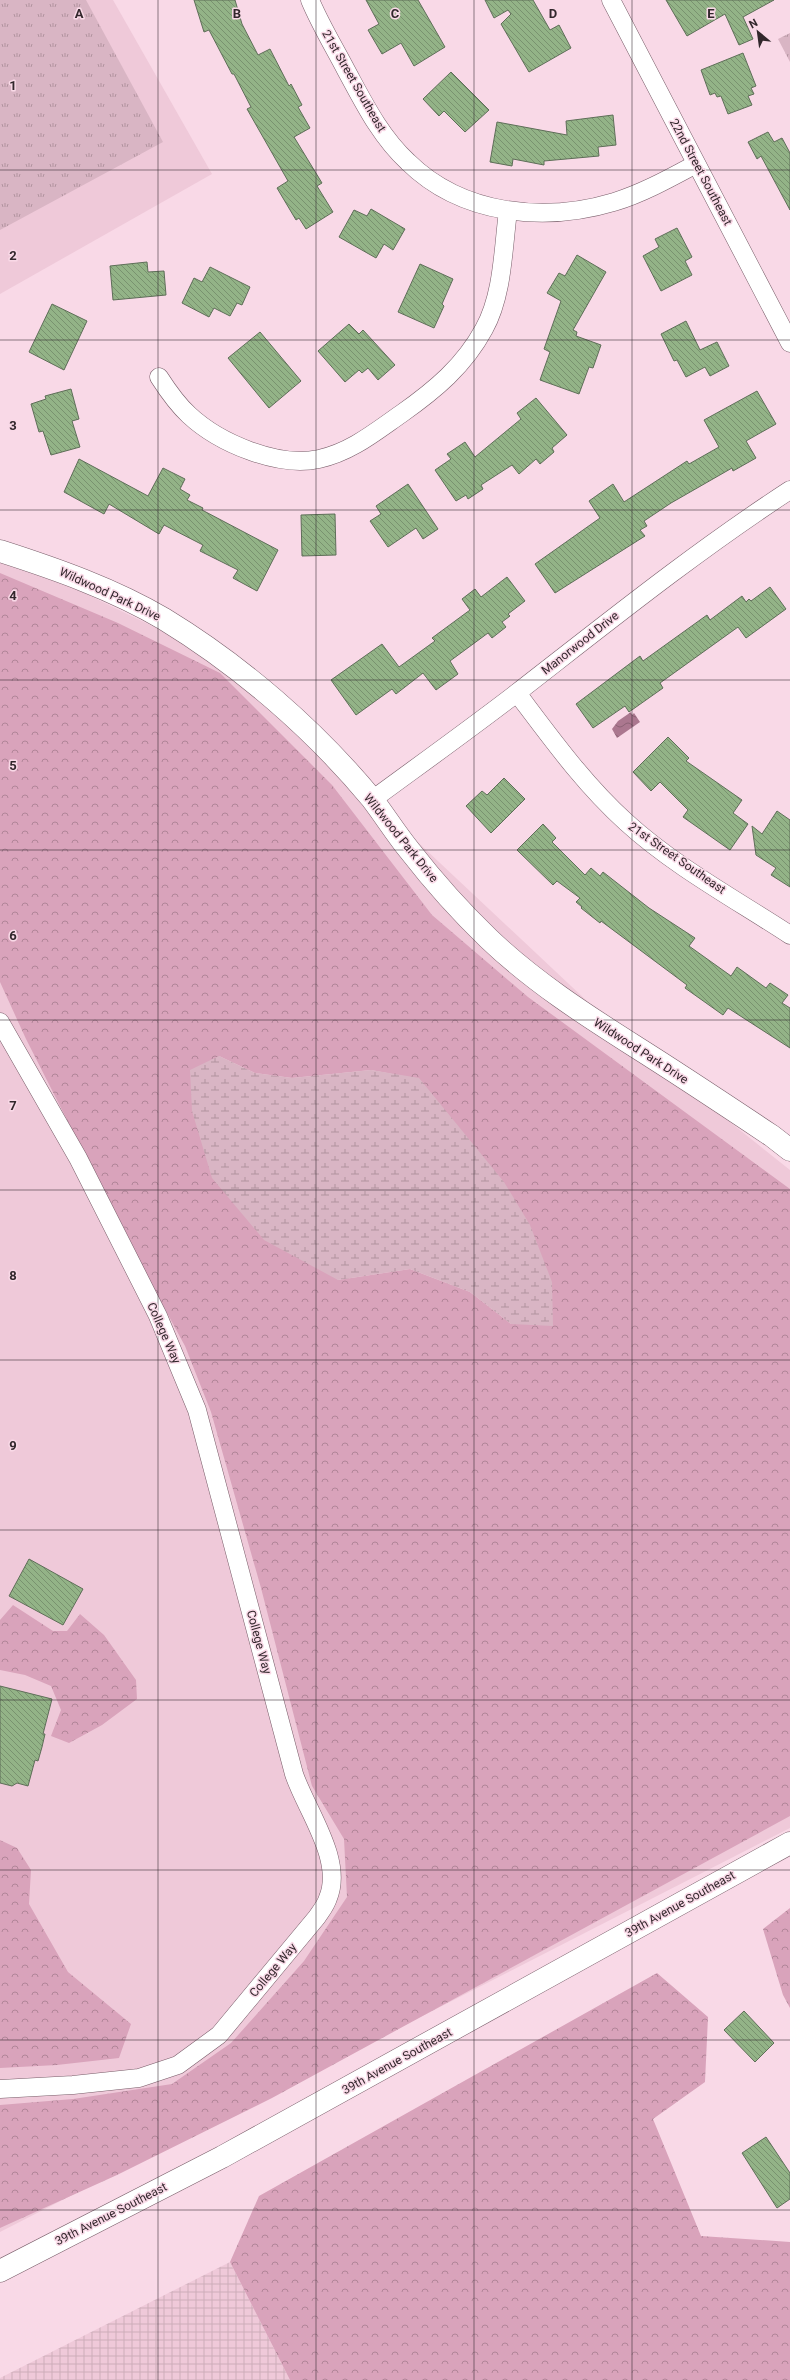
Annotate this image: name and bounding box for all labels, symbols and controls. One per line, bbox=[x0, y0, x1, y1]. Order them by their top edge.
text: A bbox=[75, 6, 84, 21]
text: B bbox=[233, 6, 241, 21]
text: C bbox=[391, 6, 400, 21]
text: D bbox=[549, 6, 557, 21]
text: E bbox=[707, 6, 715, 21]
north arrow bbox=[738, 12, 778, 52]
text: N bbox=[747, 16, 760, 31]
street label: 21st Street Southeast bbox=[319, 28, 389, 135]
text: 1 bbox=[9, 78, 17, 93]
street label: 22nd Street Southeast bbox=[667, 116, 735, 228]
text: 2 bbox=[9, 248, 17, 263]
text: 3 bbox=[9, 418, 17, 433]
street label: Wildwood Park Drive bbox=[57, 564, 163, 624]
text: 4 bbox=[9, 588, 17, 603]
street label: Manorwood Drive bbox=[539, 609, 621, 677]
text: 5 bbox=[9, 758, 17, 773]
street label: Wildwood Park Drive bbox=[361, 791, 441, 885]
street label: 21st Street Southeast bbox=[626, 819, 728, 897]
text: 6 bbox=[9, 928, 17, 943]
street label: Wildwood Park Drive bbox=[591, 1015, 691, 1087]
text: 7 bbox=[9, 1098, 17, 1113]
text: 8 bbox=[9, 1268, 17, 1283]
street label: College Way bbox=[144, 1300, 184, 1366]
text: 9 bbox=[9, 1438, 17, 1453]
street label: College Way bbox=[244, 1609, 274, 1676]
street label: 39th Avenue Southeast bbox=[623, 1868, 737, 1940]
street label: College Way bbox=[247, 1940, 300, 2000]
street label: 39th Avenue Southeast bbox=[340, 2025, 454, 2097]
street label: 39th Avenue Southeast bbox=[53, 2180, 169, 2248]

